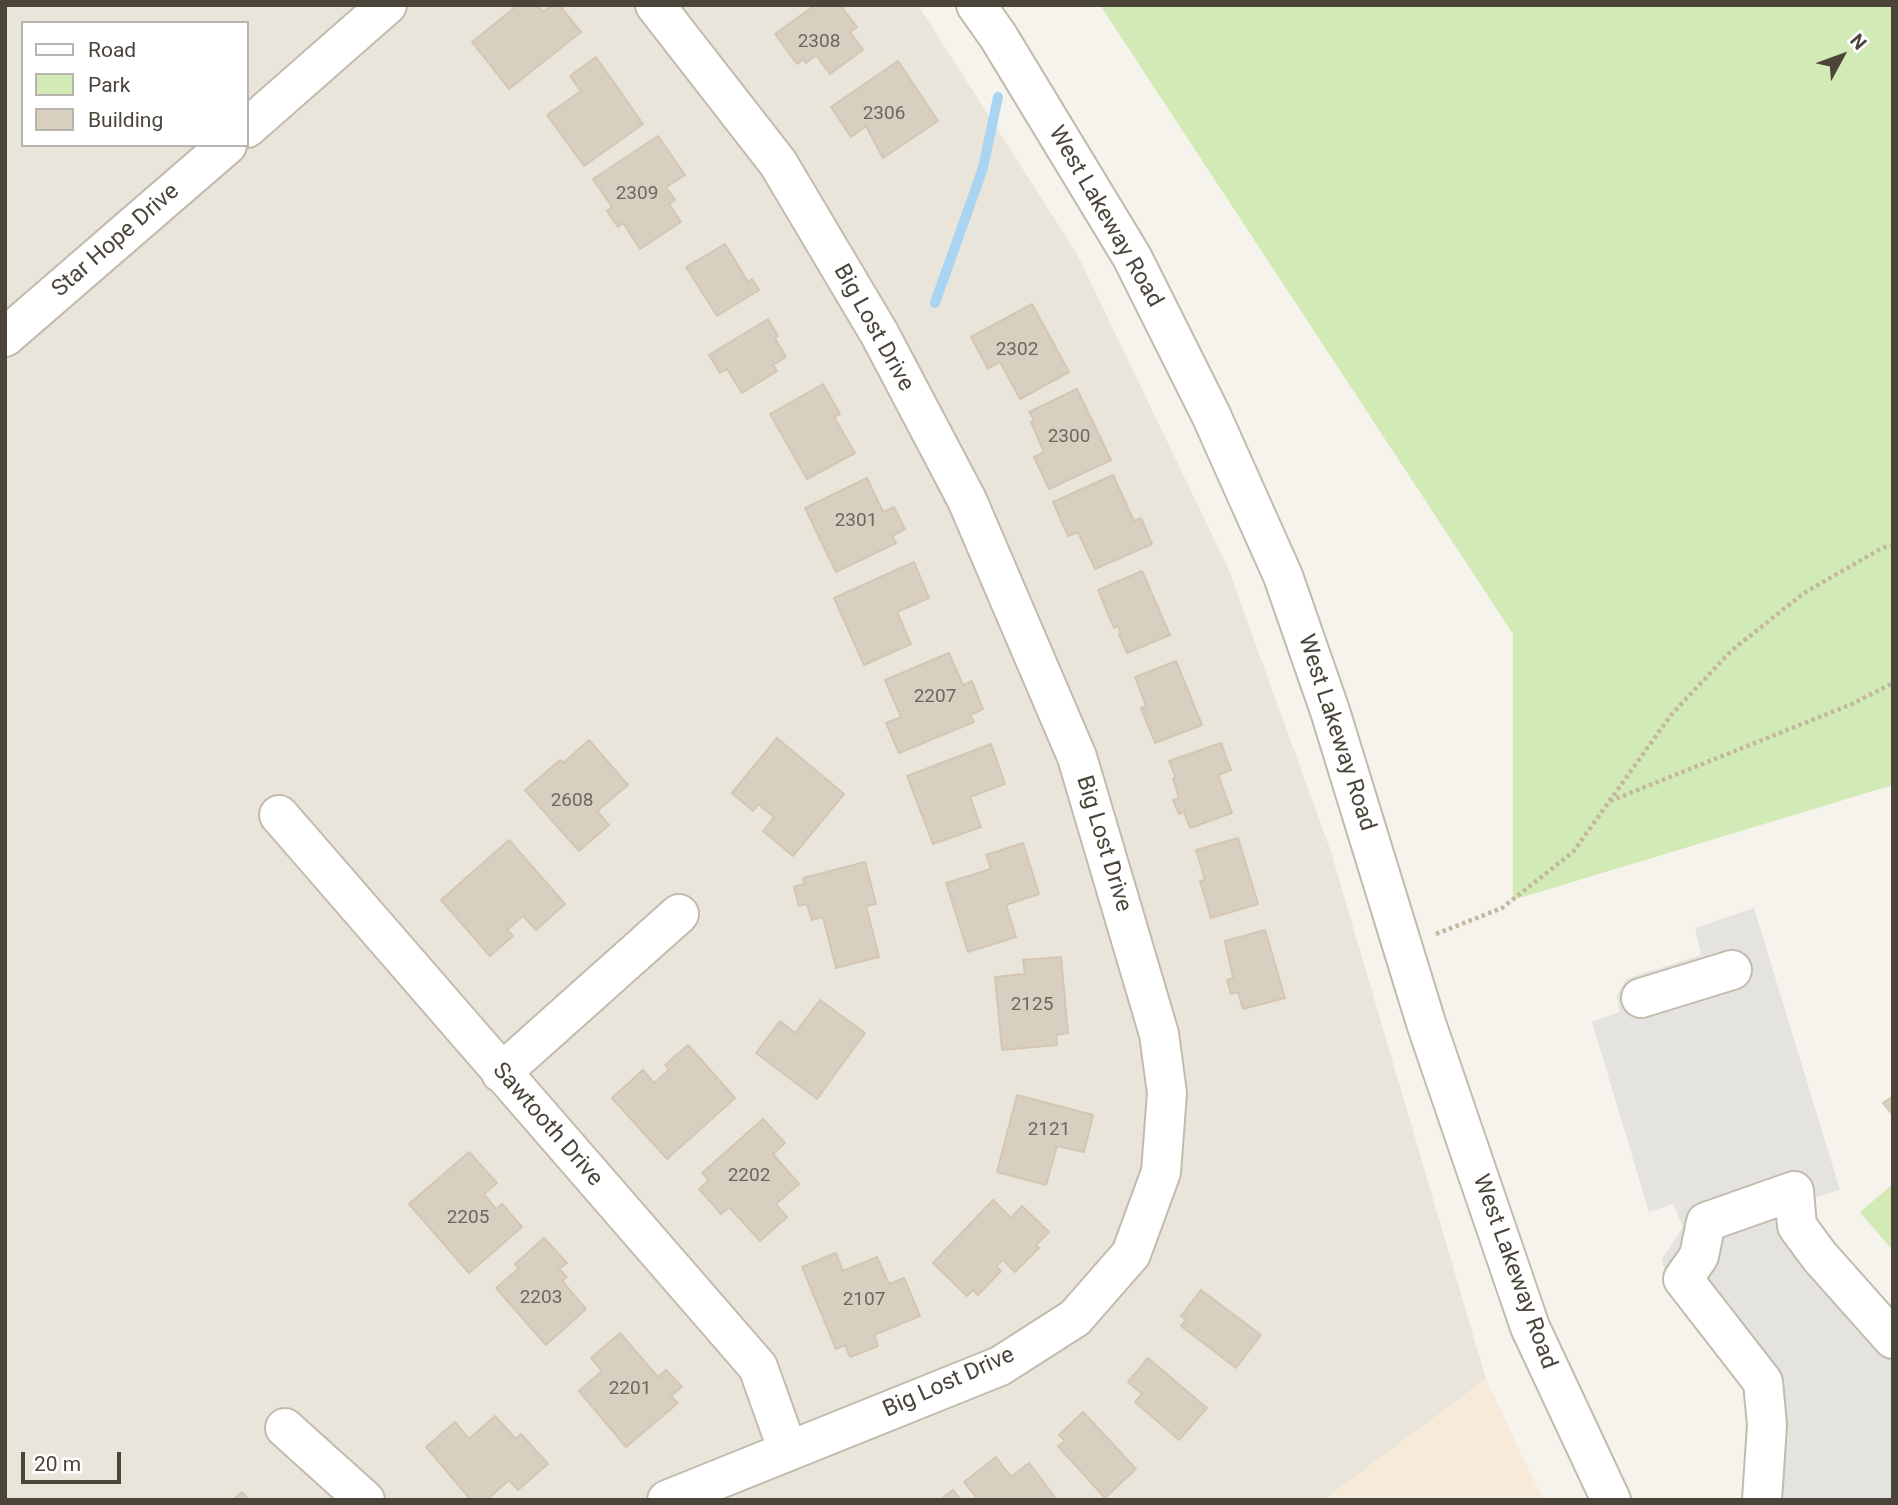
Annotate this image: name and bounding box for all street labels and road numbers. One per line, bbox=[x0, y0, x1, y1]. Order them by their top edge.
street label: West Lakeway Road bbox=[1042, 121, 1168, 313]
street label: Star Hope Drive bbox=[47, 178, 185, 304]
street label: Big Lost Drive bbox=[827, 260, 919, 396]
street label: West Lakeway Road bbox=[1291, 631, 1381, 835]
street label: Big Lost Drive bbox=[1069, 773, 1137, 915]
street label: Sawtooth Drive bbox=[486, 1058, 608, 1192]
street label: West Lakeway Road bbox=[1466, 1171, 1562, 1373]
street label: Big Lost Drive bbox=[879, 1342, 1019, 1424]

